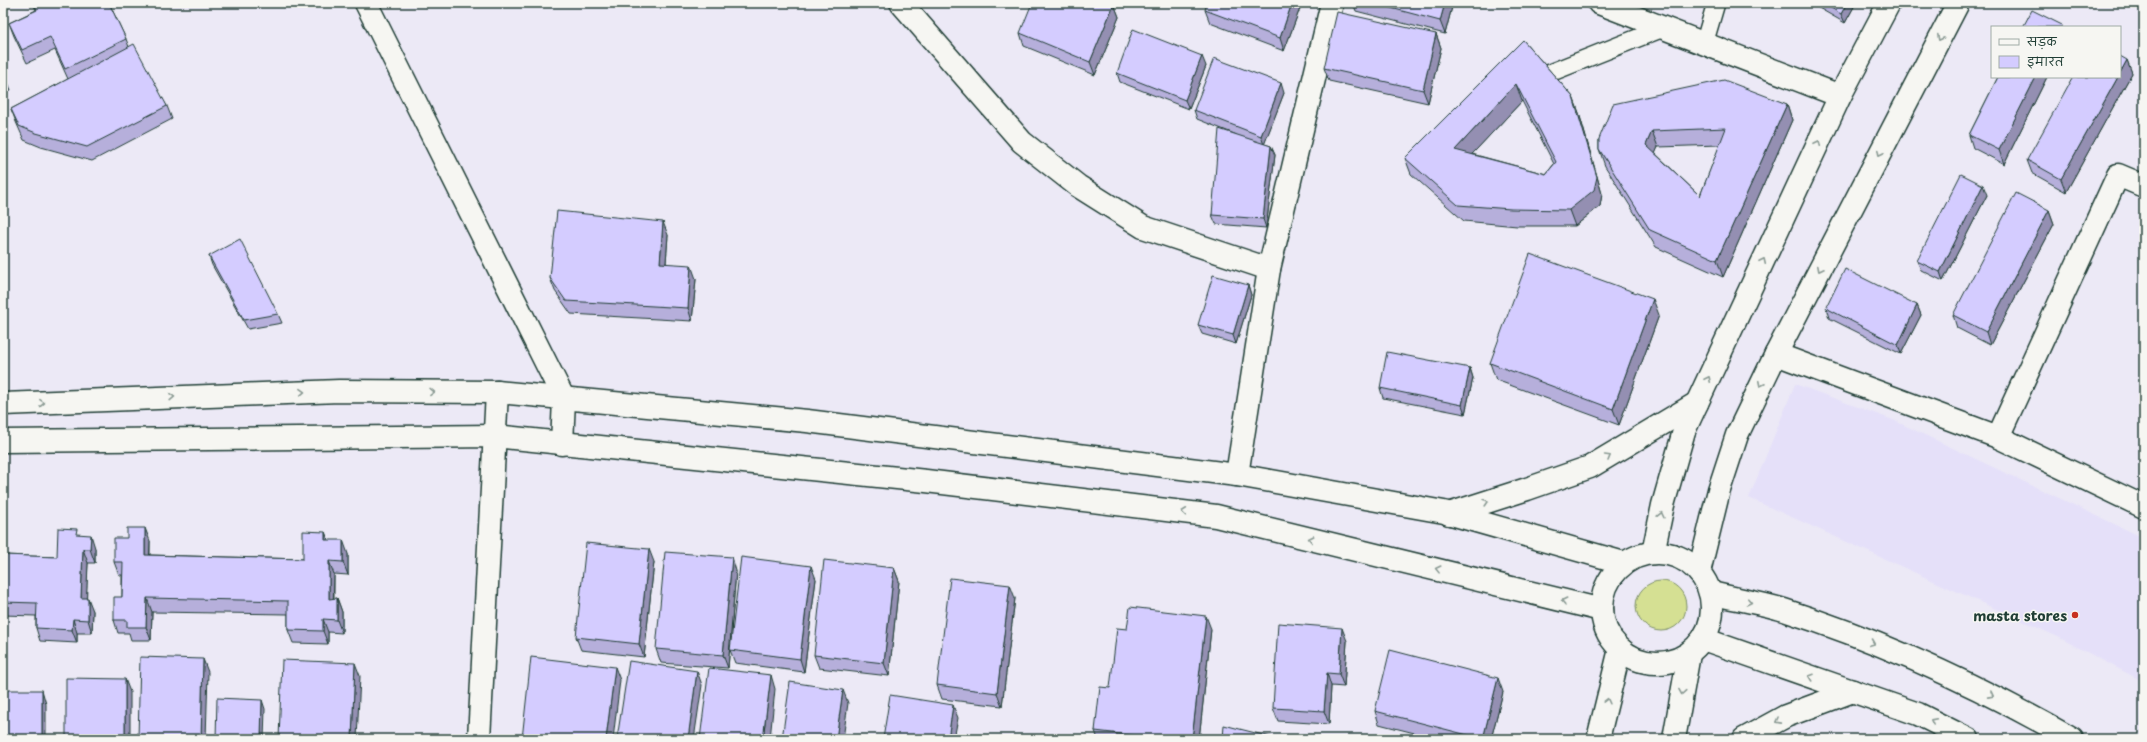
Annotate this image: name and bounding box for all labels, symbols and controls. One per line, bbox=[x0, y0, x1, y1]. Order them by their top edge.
legend bbox=[1991, 26, 2121, 78]
text: सड़क bbox=[2026, 32, 2058, 50]
one-way arrow bbox=[1937, 33, 1944, 41]
text: इमारत bbox=[2027, 52, 2065, 70]
one-way arrow bbox=[1813, 140, 1821, 148]
one-way arrow bbox=[1877, 149, 1885, 156]
one-way arrow bbox=[1758, 258, 1766, 266]
one-way arrow bbox=[1817, 264, 1825, 272]
one-way arrow bbox=[1703, 376, 1711, 383]
one-way arrow bbox=[1758, 380, 1766, 388]
one-way arrow bbox=[429, 387, 435, 396]
one-way arrow bbox=[299, 388, 305, 396]
one-way arrow bbox=[169, 393, 175, 402]
one-way arrow bbox=[39, 398, 45, 407]
one-way arrow bbox=[1604, 454, 1611, 461]
one-way arrow bbox=[1483, 498, 1490, 507]
one-way arrow bbox=[1181, 508, 1187, 517]
one-way arrow bbox=[1657, 512, 1665, 518]
one-way arrow bbox=[1308, 535, 1315, 543]
one-way arrow bbox=[1435, 565, 1442, 574]
one-way arrow bbox=[1561, 597, 1567, 605]
one-way arrow bbox=[1745, 597, 1752, 605]
place label: masta stores bbox=[1973, 605, 2067, 626]
marker: masta stores bbox=[2070, 610, 2080, 620]
one-way arrow bbox=[1867, 638, 1875, 646]
one-way arrow bbox=[1808, 673, 1815, 681]
one-way arrow bbox=[1679, 689, 1687, 695]
one-way arrow bbox=[1986, 690, 1994, 698]
one-way arrow bbox=[1602, 698, 1611, 705]
one-way arrow bbox=[1775, 716, 1782, 723]
one-way arrow bbox=[1930, 719, 1937, 726]

